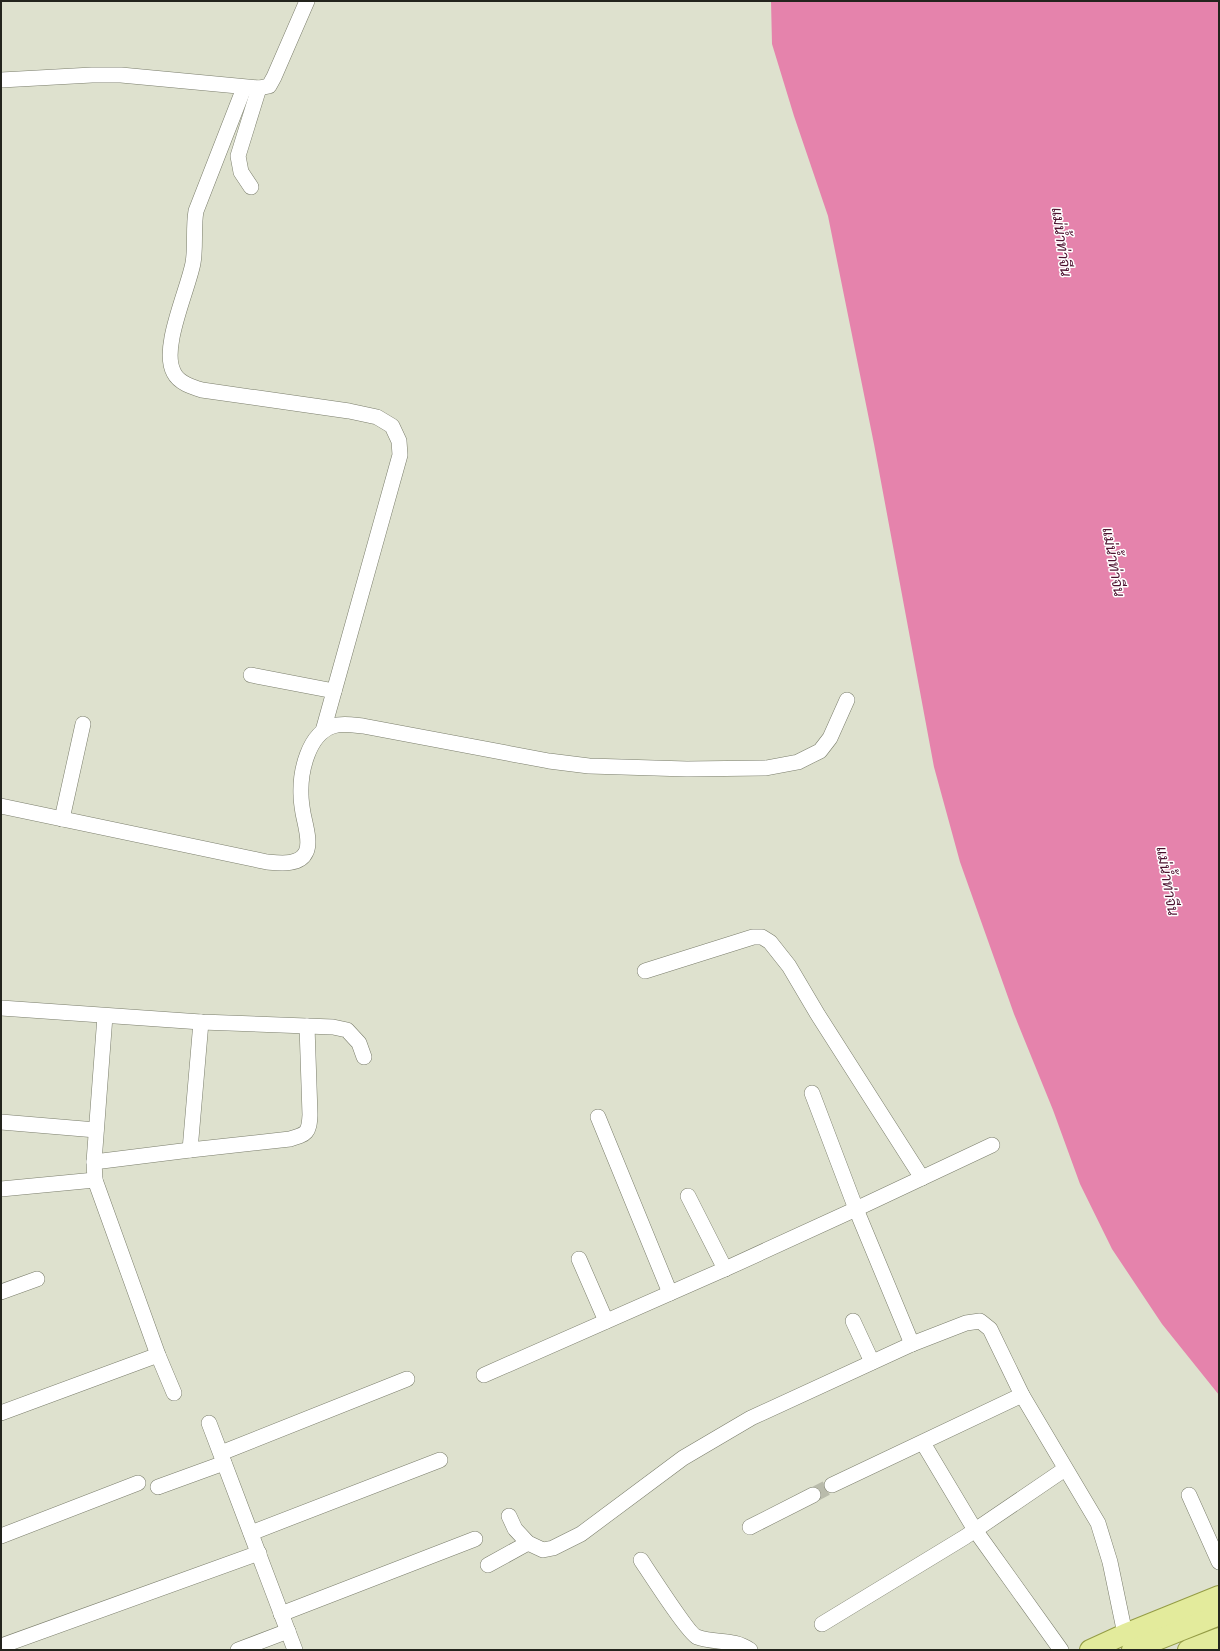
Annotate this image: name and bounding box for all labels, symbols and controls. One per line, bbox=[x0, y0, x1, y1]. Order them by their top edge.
water label: แม่น้ำท่าจีน bbox=[1048, 206, 1079, 278]
water label: แม่น้ำท่าจีน bbox=[1099, 525, 1132, 598]
water label: แม่น้ำท่าจีน bbox=[1153, 844, 1186, 917]

